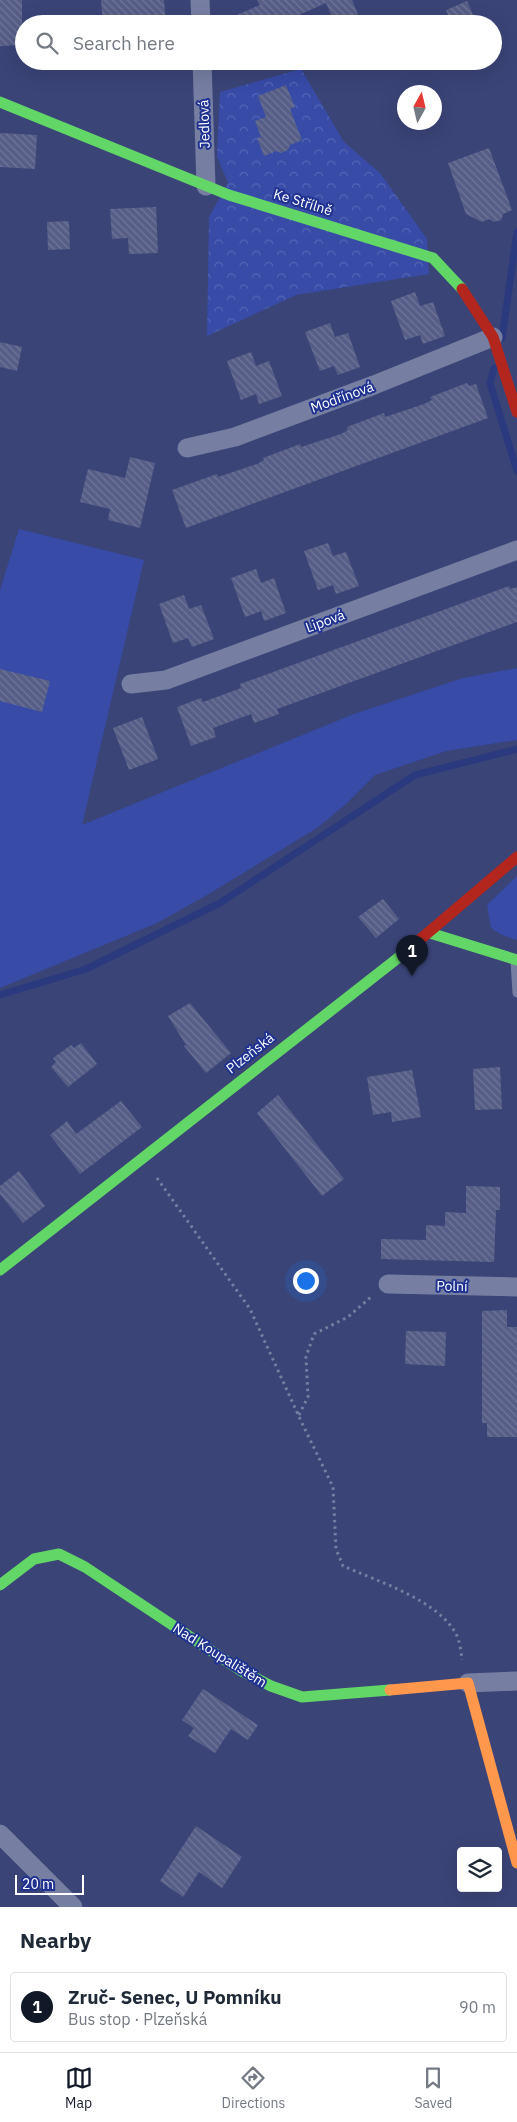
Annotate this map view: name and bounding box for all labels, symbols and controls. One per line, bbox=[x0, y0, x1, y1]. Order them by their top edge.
search box bbox=[15, 15, 502, 70]
icon: search bbox=[33, 29, 61, 57]
text: Search here bbox=[73, 31, 175, 55]
north arrow bbox=[397, 85, 442, 130]
street label: Jedlová bbox=[194, 99, 214, 149]
street label: Ke Střílně bbox=[271, 185, 335, 220]
street label: Modřínová bbox=[308, 377, 377, 417]
street label: Lipová bbox=[303, 605, 348, 636]
pin: 1 bbox=[396, 935, 428, 976]
street label: Plzeňská bbox=[222, 1028, 278, 1077]
your location bbox=[293, 1268, 319, 1294]
street label: Polní bbox=[436, 1277, 468, 1295]
street label: Nad Koupalištěm bbox=[170, 1619, 270, 1691]
map controls bbox=[457, 1847, 502, 1892]
button: layers bbox=[457, 1847, 502, 1892]
scale bar bbox=[15, 1872, 84, 1895]
text: 20 m bbox=[22, 1875, 54, 1893]
text: Nearby bbox=[20, 1926, 91, 1954]
text: Zruč- Senec, U Pomníku bbox=[68, 1985, 282, 2009]
text: 1 bbox=[32, 1997, 42, 2017]
text: 90 m bbox=[459, 1997, 496, 2017]
text: Bus stop · Plzeňská bbox=[68, 2009, 207, 2029]
tab: Map bbox=[65, 2064, 93, 2112]
tab: Directions bbox=[222, 2064, 285, 2112]
tab: Saved bbox=[414, 2064, 452, 2112]

